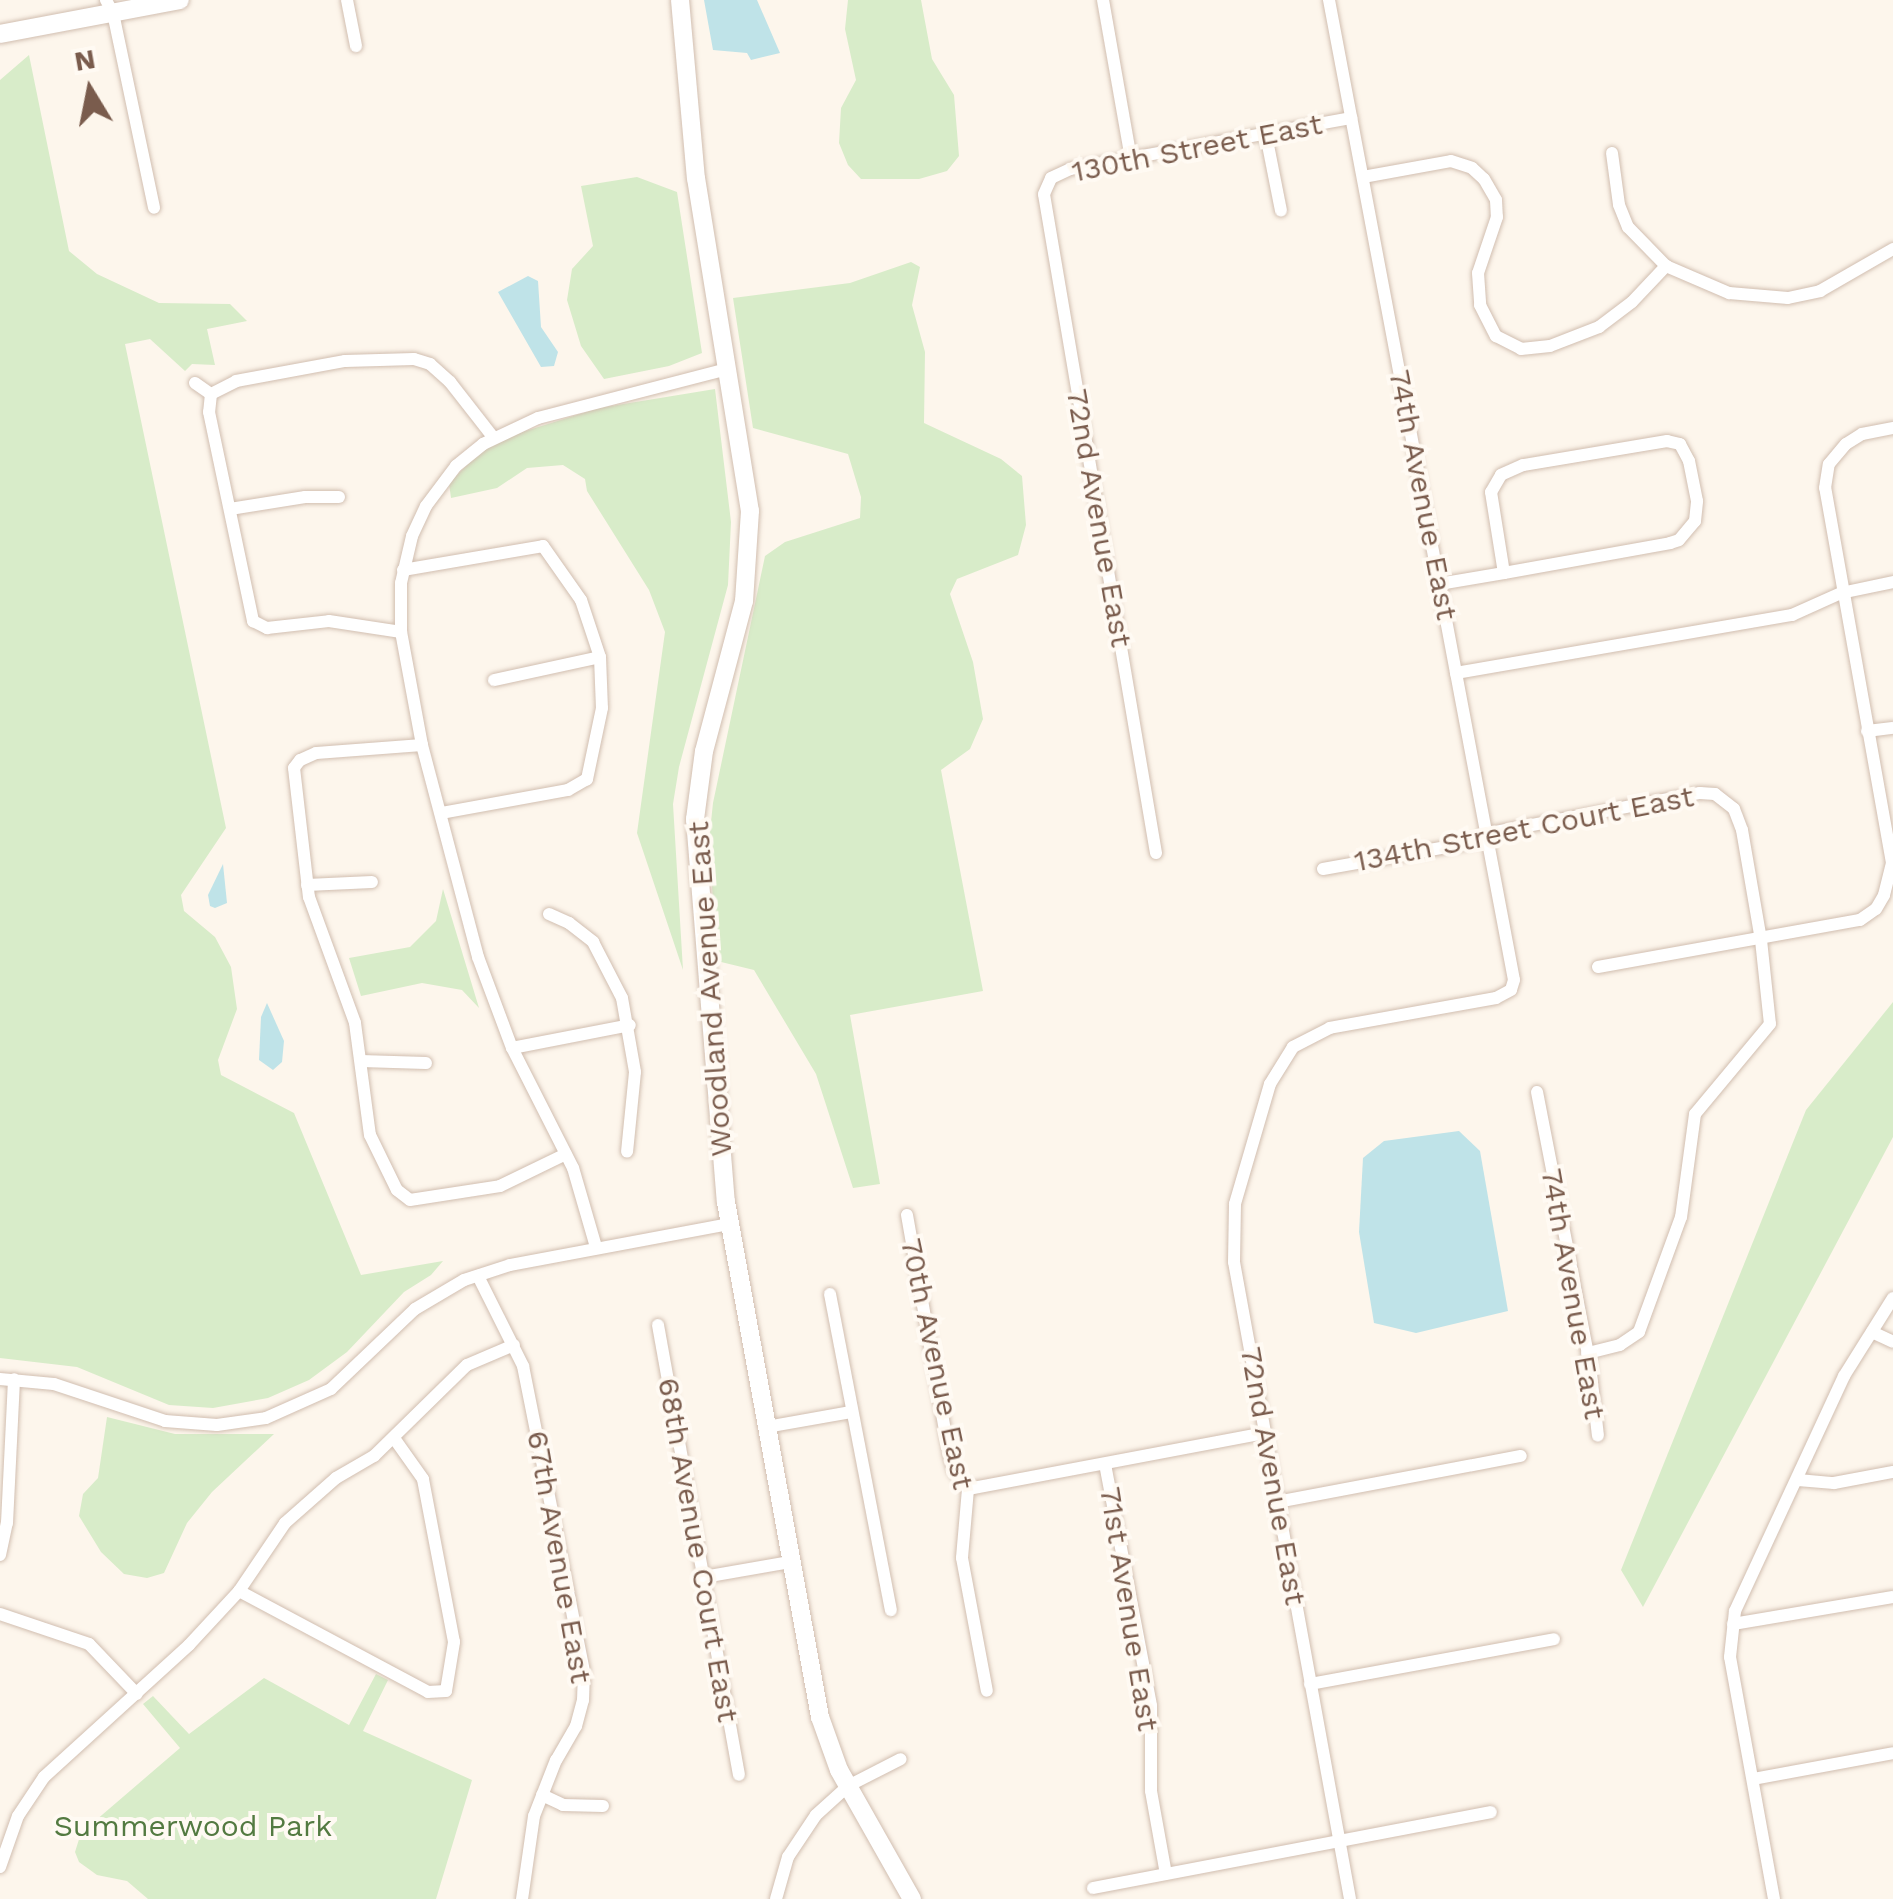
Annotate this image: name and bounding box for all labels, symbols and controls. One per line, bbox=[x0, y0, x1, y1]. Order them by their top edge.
north arrow bbox=[40, 40, 140, 140]
text: N bbox=[72, 42, 98, 78]
street label: 130th Street East bbox=[1069, 106, 1325, 190]
street label: 74th Avenue East bbox=[1381, 366, 1465, 624]
street label: 72nd Avenue East bbox=[1058, 385, 1140, 651]
street label: 134th Street Court East bbox=[1351, 778, 1697, 880]
street label: Woodland Avenue East bbox=[680, 820, 740, 1158]
street label: 74th Avenue East bbox=[1533, 1165, 1613, 1423]
street label: 70th Avenue East bbox=[893, 1235, 981, 1493]
street label: 72nd Avenue East bbox=[1232, 1343, 1314, 1609]
street label: 68th Avenue Court East bbox=[650, 1374, 746, 1726]
street label: 67th Avenue East bbox=[519, 1427, 599, 1687]
street label: 71st Avenue East bbox=[1092, 1484, 1166, 1734]
park label: Summerwood Park bbox=[54, 1808, 332, 1844]

